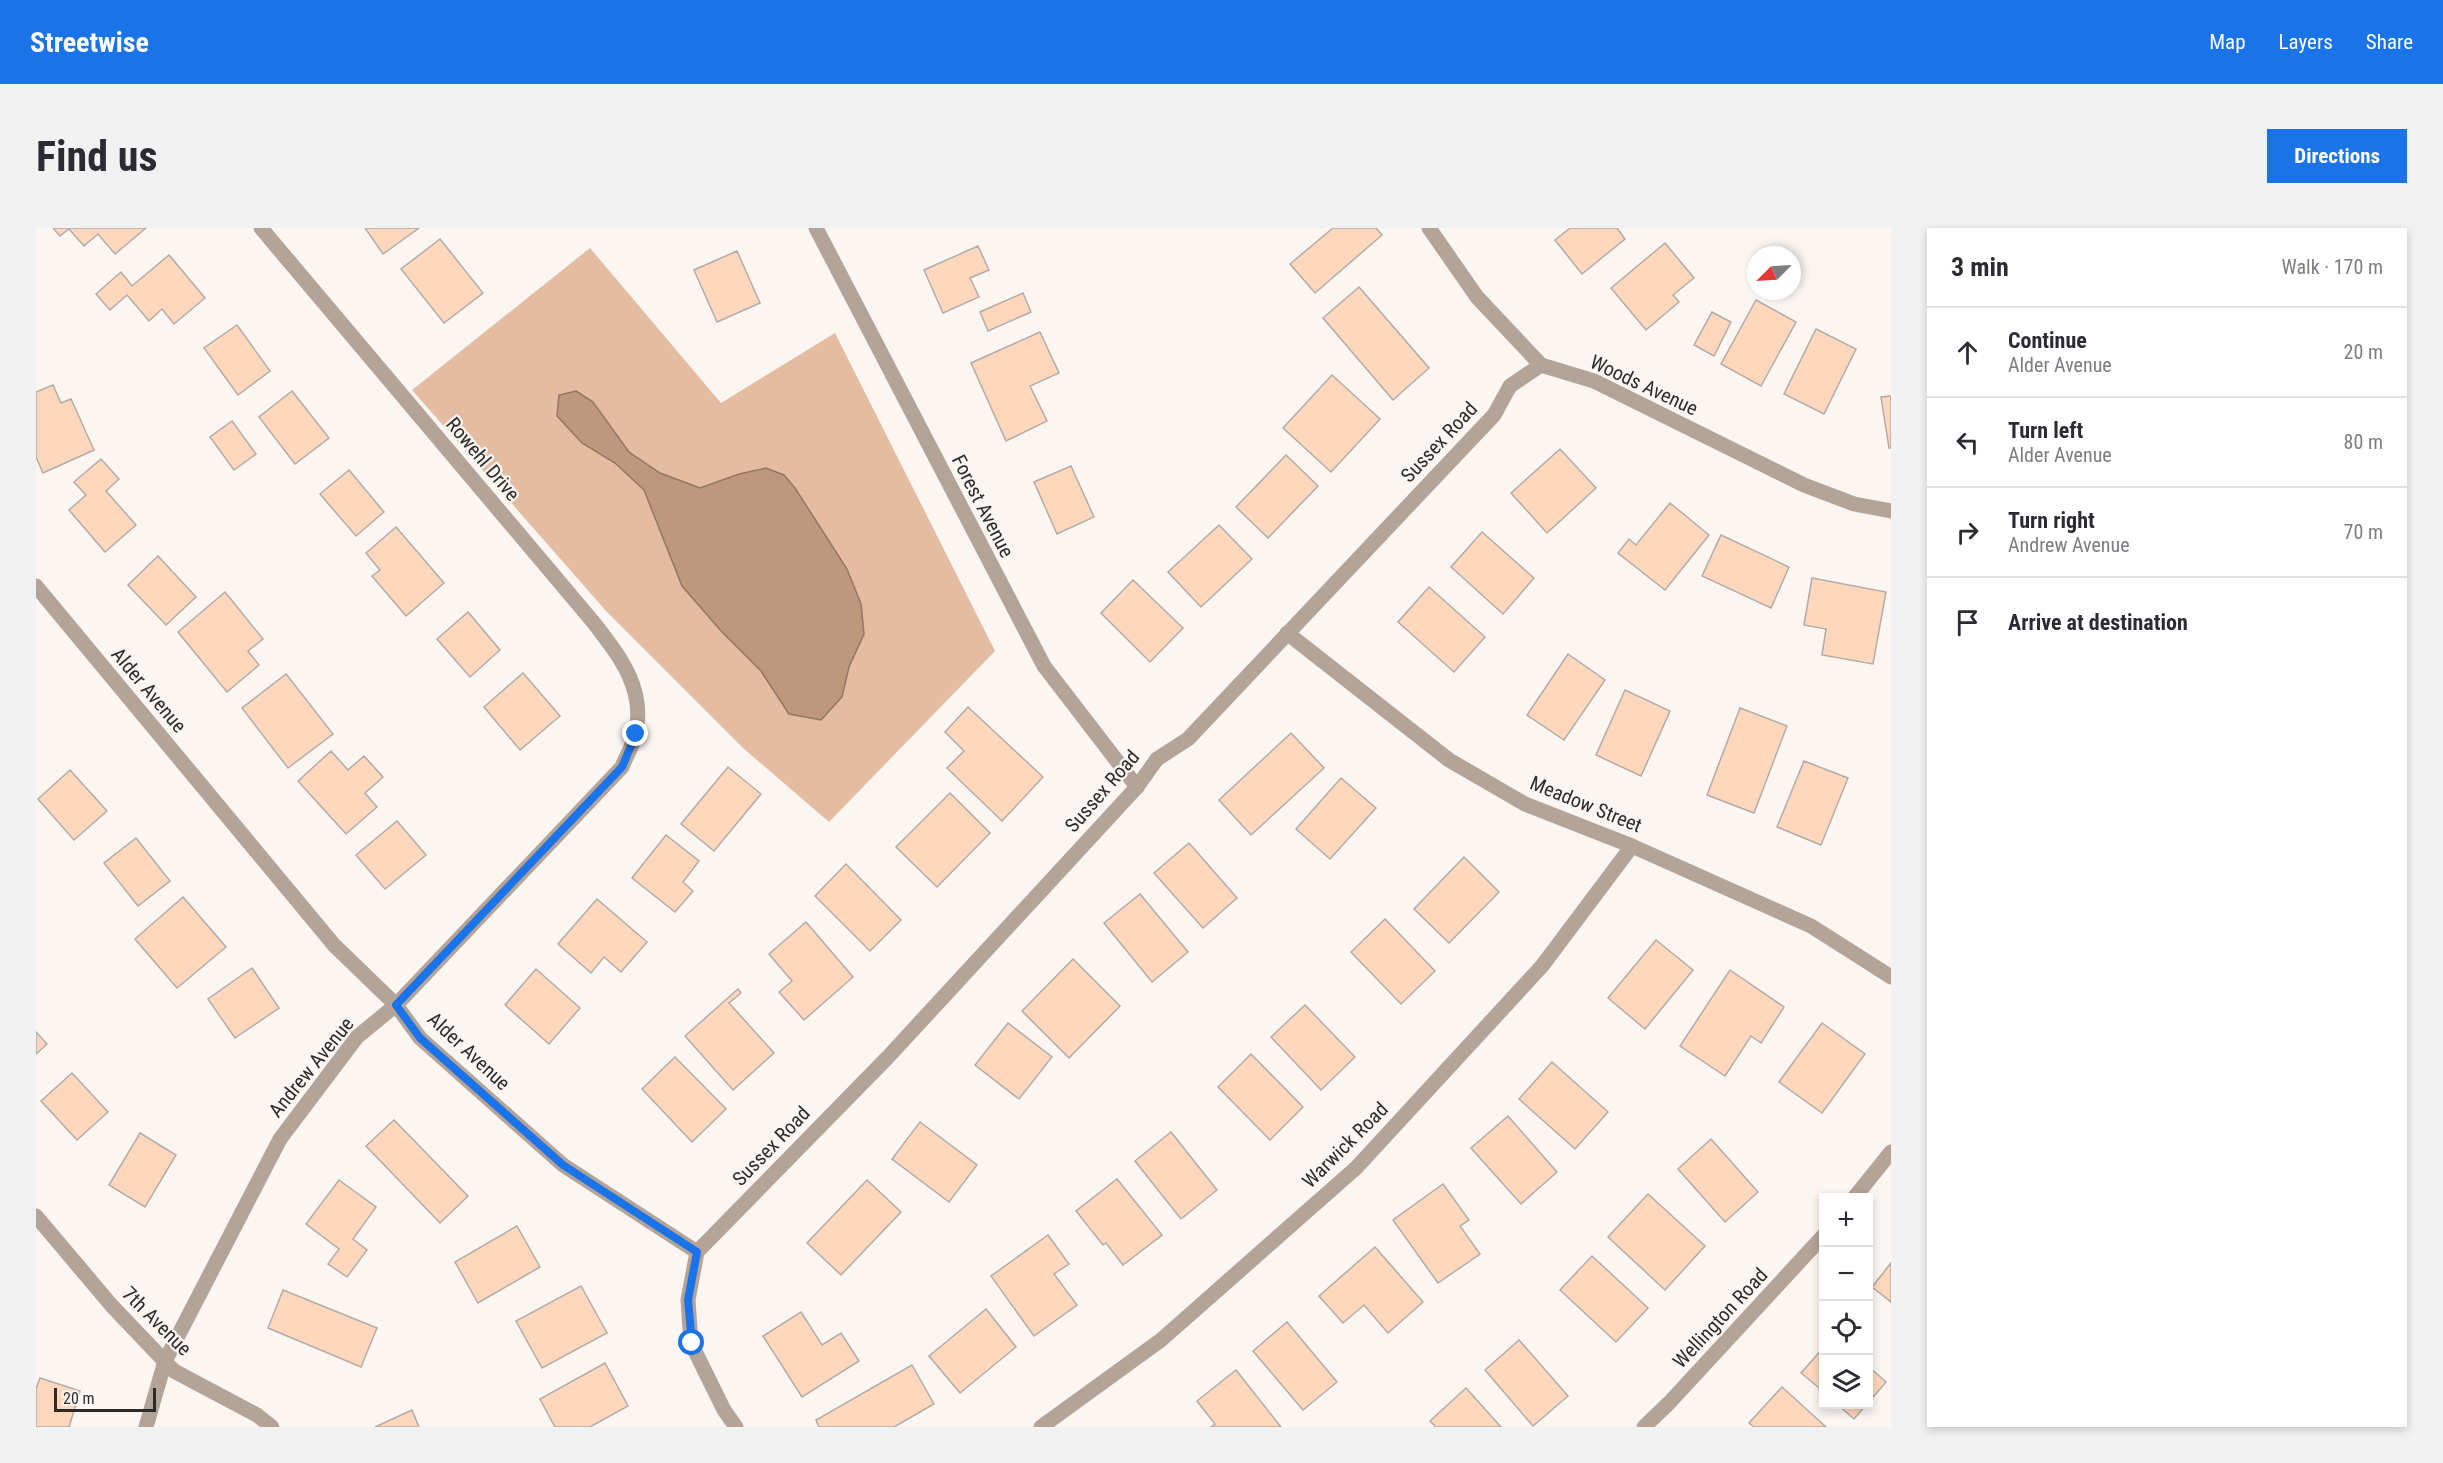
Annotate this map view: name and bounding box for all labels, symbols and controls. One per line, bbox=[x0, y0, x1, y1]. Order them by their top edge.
text: Streetwise bbox=[30, 26, 149, 59]
text: Map bbox=[2209, 30, 2246, 54]
text: Layers bbox=[2279, 30, 2333, 54]
text: Share bbox=[2366, 30, 2413, 54]
button: Directions bbox=[2267, 129, 2407, 183]
text: Find us bbox=[36, 132, 157, 181]
north arrow bbox=[1747, 246, 1801, 300]
text: 3 min bbox=[1951, 252, 2009, 282]
text: Walk · 170 m bbox=[2282, 255, 2383, 279]
text: Continue bbox=[2008, 328, 2087, 353]
icon: ahead bbox=[1951, 336, 1984, 369]
text: 20 m bbox=[2344, 340, 2383, 364]
street label: Woods Avenue bbox=[1586, 350, 1702, 420]
text: Alder Avenue bbox=[2008, 353, 2112, 377]
street label: Sussex Road bbox=[1396, 397, 1482, 487]
street label: Rowehl Drive bbox=[441, 412, 525, 506]
text: Turn left bbox=[2008, 418, 2083, 443]
icon: left bbox=[1951, 426, 1984, 459]
text: 80 m bbox=[2344, 430, 2383, 454]
text: Alder Avenue bbox=[2008, 443, 2112, 467]
street label: Forest Avenue bbox=[947, 451, 1019, 561]
text: Turn right bbox=[2008, 508, 2095, 533]
icon: right bbox=[1951, 516, 1984, 549]
text: 70 m bbox=[2344, 520, 2383, 544]
text: Andrew Avenue bbox=[2008, 533, 2130, 557]
icon: arrive bbox=[1951, 606, 1984, 639]
text: Arrive at destination bbox=[2008, 610, 2188, 635]
street label: Alder Avenue bbox=[106, 643, 192, 737]
route end bbox=[622, 720, 648, 746]
street label: Sussex Road bbox=[1060, 745, 1144, 837]
street label: Meadow Street bbox=[1527, 771, 1645, 837]
street label: Alder Avenue bbox=[423, 1007, 515, 1095]
street label: Andrew Avenue bbox=[263, 1012, 359, 1122]
street label: Warwick Road bbox=[1297, 1097, 1393, 1193]
street label: Sussex Road bbox=[727, 1101, 815, 1191]
map controls bbox=[1819, 1193, 1873, 1409]
button: + bbox=[1819, 1193, 1873, 1247]
button: − bbox=[1819, 1247, 1873, 1301]
street label: Wellington Road bbox=[1668, 1263, 1772, 1373]
street label: 7th Avenue bbox=[118, 1282, 196, 1360]
button: locate bbox=[1819, 1301, 1873, 1355]
route start bbox=[678, 1329, 704, 1355]
button: layers bbox=[1819, 1355, 1873, 1409]
scale bar bbox=[54, 1385, 156, 1412]
text: 20 m bbox=[63, 1389, 95, 1408]

